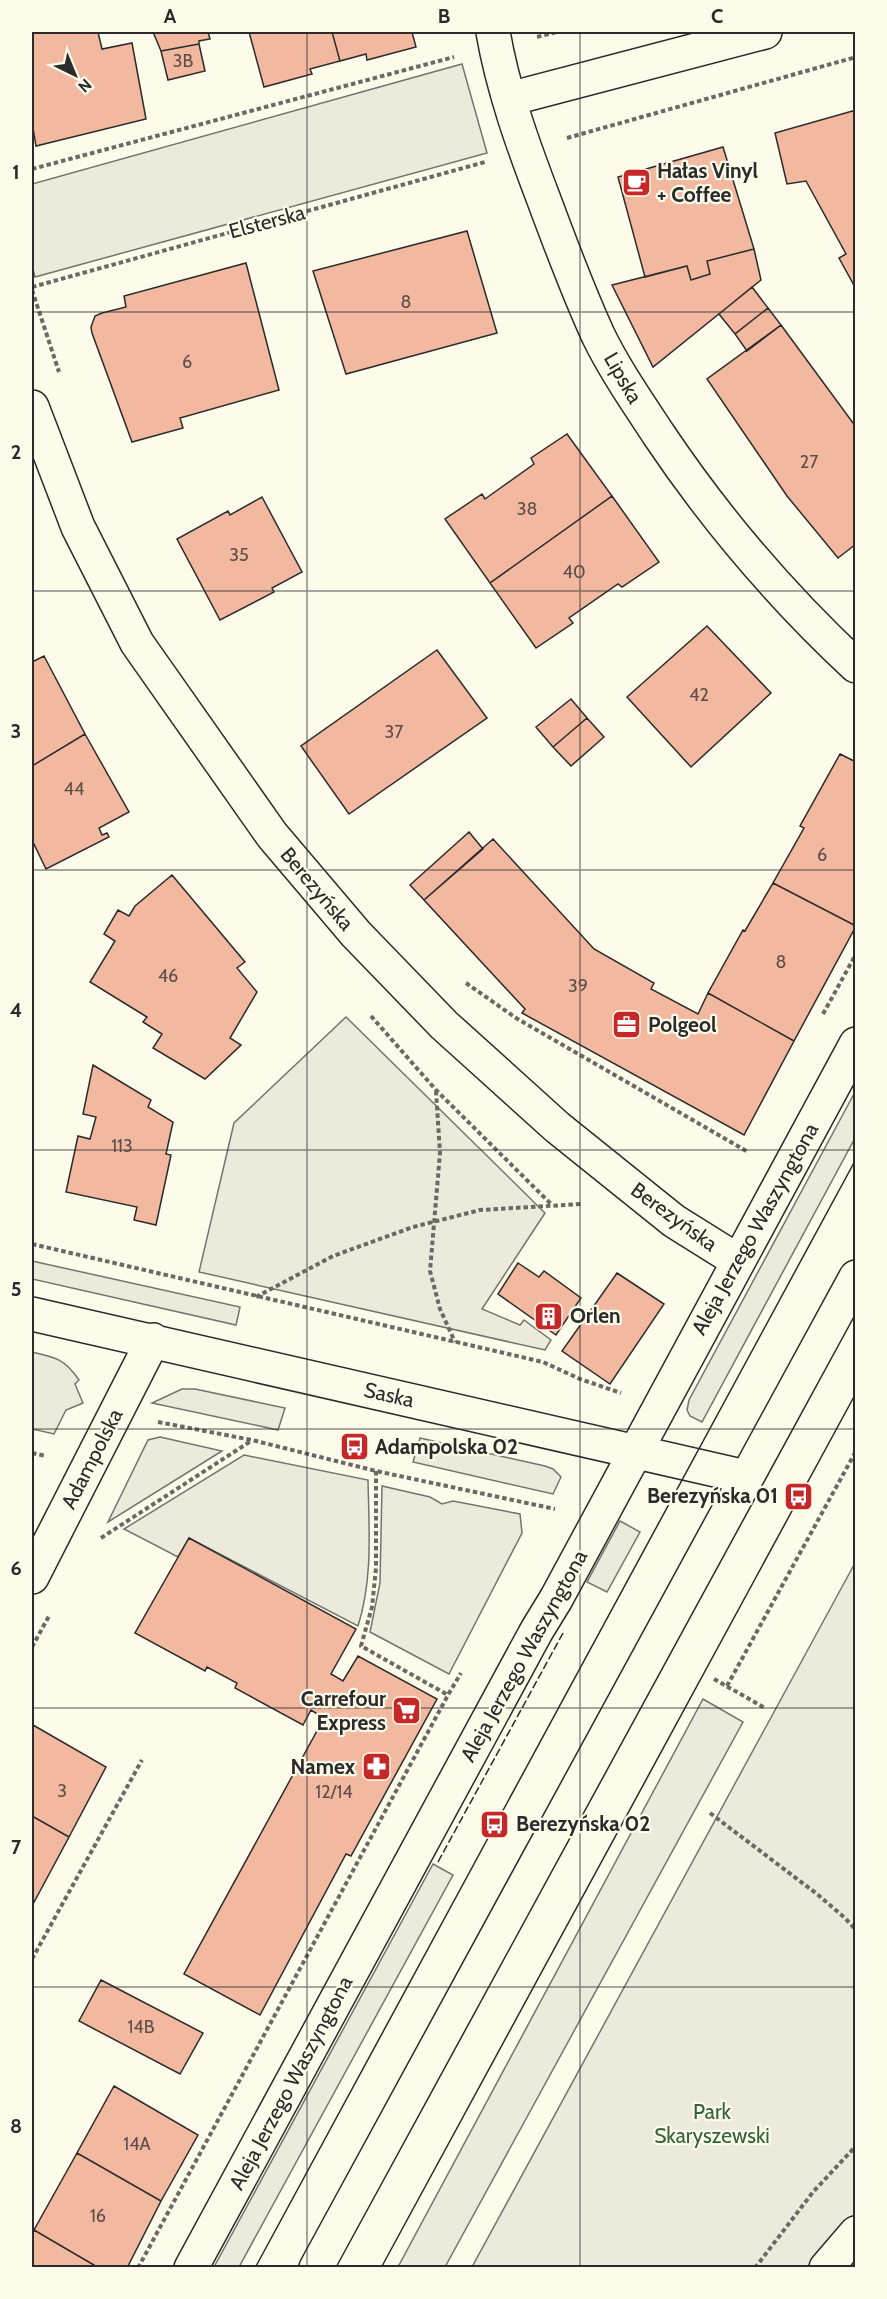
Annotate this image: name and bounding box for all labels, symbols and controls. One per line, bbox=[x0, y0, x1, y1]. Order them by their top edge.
text: A bbox=[164, 4, 177, 28]
text: B bbox=[438, 4, 450, 28]
text: C bbox=[711, 4, 723, 28]
north arrow bbox=[45, 45, 105, 105]
house number: 3B bbox=[173, 50, 193, 72]
text: N bbox=[74, 75, 96, 96]
place label: Hałas Vinyl + Coffee bbox=[657, 158, 759, 207]
text: 1 bbox=[12, 160, 20, 184]
cafe icon: Hałas Vinyl + Coffee bbox=[620, 167, 652, 199]
street label: Elsterska bbox=[226, 199, 308, 244]
house number: 8 bbox=[401, 291, 411, 313]
street label: Lipska bbox=[599, 348, 648, 408]
house number: 6 bbox=[182, 351, 192, 373]
text: 2 bbox=[11, 440, 21, 464]
house number: 27 bbox=[800, 451, 818, 473]
house number: 38 bbox=[517, 498, 537, 520]
house number: 35 bbox=[229, 544, 249, 566]
house number: 40 bbox=[563, 561, 585, 583]
house number: 42 bbox=[689, 684, 709, 706]
text: 3 bbox=[11, 719, 21, 743]
house number: 37 bbox=[385, 721, 403, 743]
house number: 44 bbox=[64, 778, 84, 800]
street label: Berezyńska bbox=[275, 842, 359, 935]
house number: 6 bbox=[817, 844, 827, 866]
house number: 8 bbox=[776, 951, 786, 973]
house number: 46 bbox=[158, 965, 178, 987]
house number: 39 bbox=[568, 975, 588, 997]
text: 4 bbox=[10, 998, 22, 1022]
office icon: Polgeol bbox=[611, 1009, 643, 1041]
place label: Polgeol bbox=[648, 1012, 717, 1037]
street label: Aleja Jerzego Waszyngtona bbox=[686, 1119, 824, 1339]
house number: 113 bbox=[111, 1135, 133, 1157]
street label: Berezyńska bbox=[626, 1177, 722, 1256]
text: 5 bbox=[11, 1277, 21, 1301]
building icon: Orlen bbox=[533, 1300, 565, 1332]
place label: Orlen bbox=[570, 1303, 621, 1328]
street label: Saska bbox=[362, 1377, 416, 1412]
street label: Adampolska bbox=[56, 1404, 127, 1513]
bus stop icon: Adampolska 02 bbox=[338, 1431, 370, 1463]
place label: Adampolska 02 bbox=[375, 1434, 518, 1459]
bus stop icon: Berezyńska 01 bbox=[783, 1480, 815, 1512]
place label: Berezyńska 01 bbox=[647, 1483, 778, 1508]
street label: Aleja Jerzego Waszyngtona bbox=[455, 1546, 593, 1766]
text: 6 bbox=[10, 1556, 22, 1580]
place label: Carrefour Express bbox=[301, 1686, 386, 1735]
supermarket icon: Carrefour Express bbox=[391, 1695, 423, 1727]
pharmacy icon: Namex bbox=[360, 1751, 392, 1783]
place label: Namex bbox=[291, 1754, 356, 1779]
house number: 3 bbox=[57, 1780, 67, 1802]
house number: 12/14 bbox=[315, 1781, 353, 1803]
bus stop icon: Berezyńska 02 bbox=[479, 1808, 511, 1840]
place label: Berezyńska 02 bbox=[516, 1811, 650, 1836]
text: 7 bbox=[11, 1835, 22, 1859]
street label: Aleja Jerzego Waszyngtona bbox=[224, 1972, 358, 2194]
house number: 14B bbox=[127, 2016, 155, 2038]
park label: Park Skaryszewski bbox=[654, 2099, 770, 2148]
text: 8 bbox=[10, 2114, 22, 2138]
house number: 14A bbox=[123, 2133, 151, 2155]
house number: 16 bbox=[90, 2205, 106, 2227]

